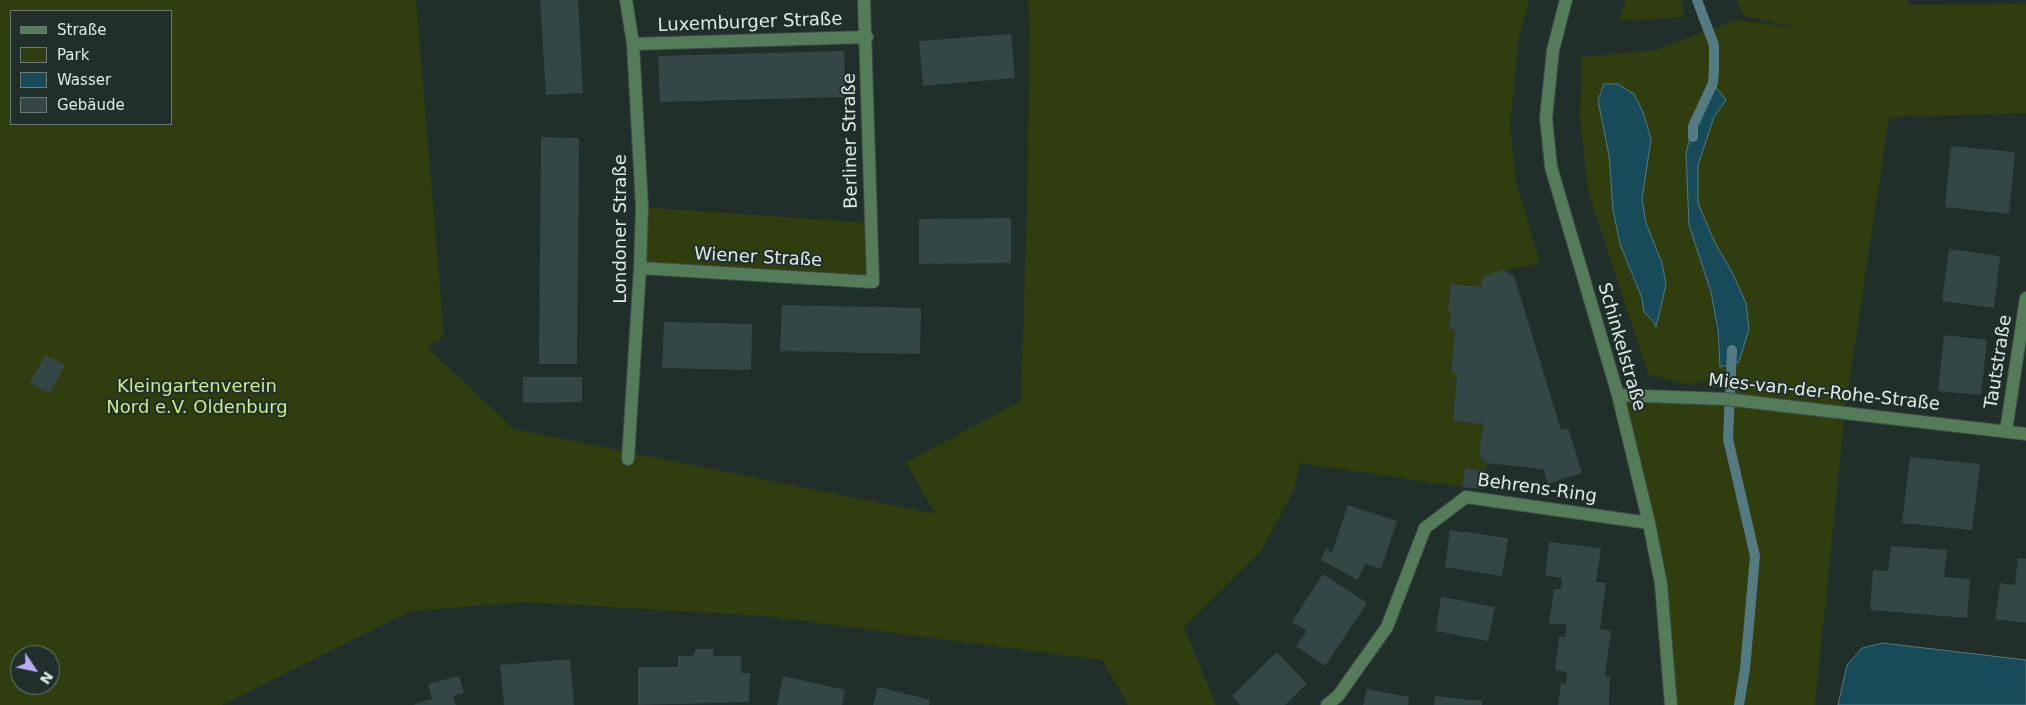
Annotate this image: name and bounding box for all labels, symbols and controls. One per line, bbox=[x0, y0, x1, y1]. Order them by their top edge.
street label: Luxemburger Straße bbox=[657, 9, 843, 37]
legend bbox=[10, 10, 172, 125]
text: Straße bbox=[57, 21, 106, 39]
text: Park bbox=[57, 46, 89, 64]
text: Wasser bbox=[57, 71, 111, 89]
street label: Berliner Straße bbox=[839, 73, 863, 209]
text: Gebäude bbox=[57, 96, 125, 114]
street label: Londoner Straße bbox=[610, 154, 632, 304]
street label: Wiener Straße bbox=[693, 244, 823, 272]
street label: Schinkelstraße bbox=[1592, 280, 1650, 414]
street label: Tautstraße bbox=[1981, 313, 2017, 411]
street label: Mies-van-der-Rohe-Straße bbox=[1707, 370, 1941, 416]
park label: Kleingartenverein Nord e.V. Oldenburg bbox=[106, 376, 288, 418]
street label: Behrens-Ring bbox=[1476, 470, 1598, 508]
north arrow bbox=[10, 645, 60, 695]
text: N bbox=[37, 668, 57, 687]

